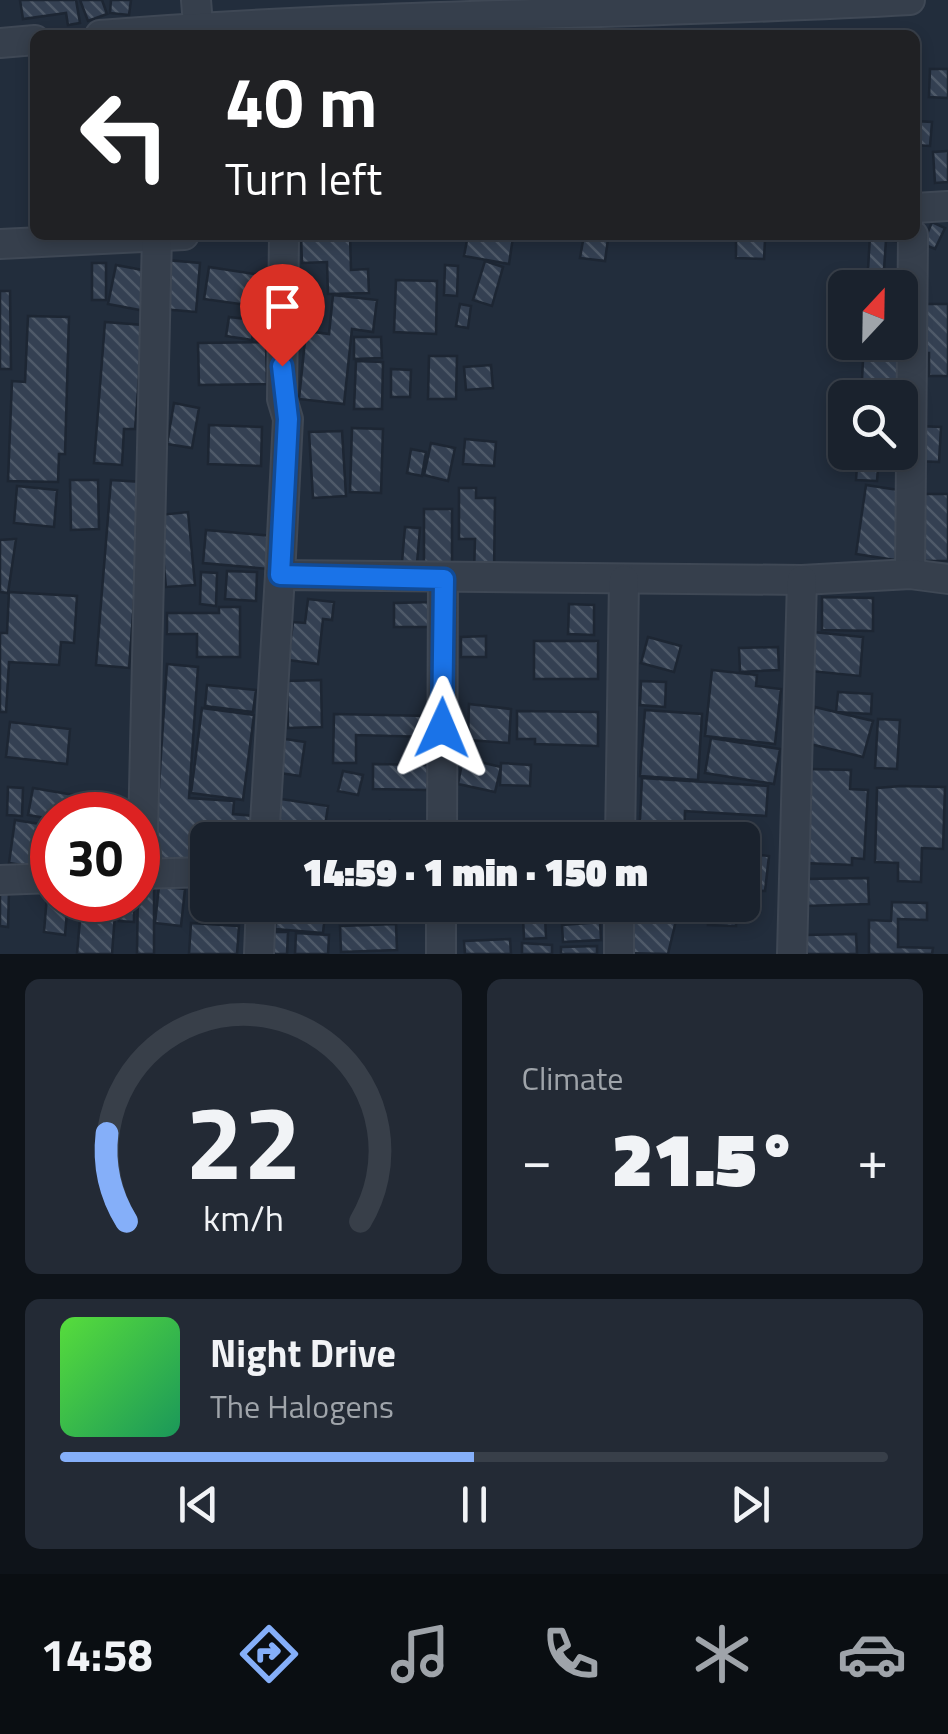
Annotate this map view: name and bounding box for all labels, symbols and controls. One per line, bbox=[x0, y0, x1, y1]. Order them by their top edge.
text: 40 m bbox=[225, 48, 378, 154]
icon: left bbox=[60, 70, 190, 200]
text: Turn left bbox=[225, 144, 382, 212]
pin bbox=[240, 264, 325, 367]
north arrow bbox=[828, 270, 918, 360]
map controls bbox=[828, 270, 918, 470]
icon: arrive bbox=[255, 279, 310, 334]
button: search bbox=[828, 380, 918, 470]
position arrow bbox=[390, 676, 494, 780]
speed limit sign: 30 bbox=[30, 792, 160, 922]
text: 14:59 · 1 min · 150 m bbox=[302, 843, 648, 901]
text: Climate bbox=[522, 1054, 623, 1102]
text: 22 bbox=[185, 1061, 301, 1219]
text: 21.5° bbox=[612, 1101, 798, 1215]
text: − bbox=[522, 1117, 552, 1200]
text: + bbox=[857, 1117, 888, 1200]
text: km/h bbox=[203, 1190, 284, 1245]
text: Night Drive bbox=[210, 1324, 396, 1382]
text: The Halogens bbox=[210, 1382, 394, 1430]
icon: previous bbox=[171, 1477, 226, 1532]
icon: pause bbox=[447, 1477, 502, 1532]
icon: next bbox=[723, 1477, 778, 1532]
icon: directions bbox=[234, 1619, 304, 1689]
icon: music bbox=[385, 1619, 455, 1689]
icon: phone bbox=[536, 1619, 606, 1689]
icon: climate bbox=[687, 1619, 757, 1689]
icon: car bbox=[837, 1619, 907, 1689]
text: 14:58 bbox=[40, 1620, 153, 1688]

